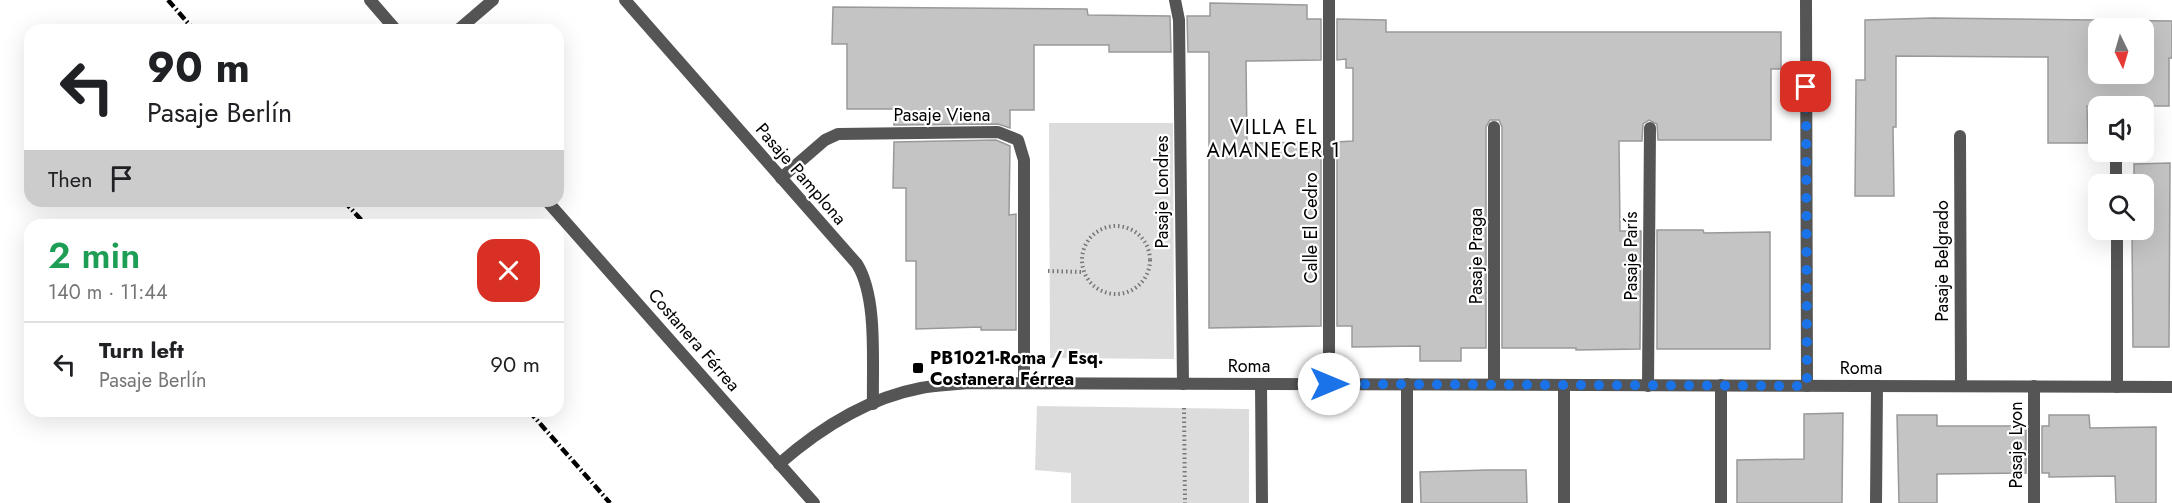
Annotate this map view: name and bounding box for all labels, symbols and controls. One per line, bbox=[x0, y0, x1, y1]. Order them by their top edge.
north arrow bbox=[2088, 18, 2154, 84]
map controls bbox=[2088, 18, 2154, 240]
text: 90 m bbox=[147, 37, 250, 98]
icon: left bbox=[48, 48, 126, 126]
pin bbox=[1780, 61, 1831, 112]
icon: arrive bbox=[1789, 70, 1822, 103]
text: Pasaje Berlín bbox=[147, 93, 292, 132]
button: sound bbox=[2088, 96, 2154, 162]
street label: Pasaje Viena bbox=[893, 102, 991, 128]
district label: VILLA EL AMANECER 1 bbox=[1207, 113, 1342, 165]
street label: Pasaje Pamplona bbox=[749, 117, 853, 231]
street label: Pasaje Londres bbox=[1149, 135, 1175, 249]
icon: arrive bbox=[105, 162, 138, 195]
text: Then bbox=[48, 163, 93, 195]
street label: Calle El Cedro bbox=[1298, 172, 1324, 283]
button: search bbox=[2088, 174, 2154, 240]
street label: Pasaje Belgrado bbox=[1929, 200, 1955, 322]
street label: Pasaje Praga bbox=[1463, 208, 1489, 304]
street label: Pasaje París bbox=[1618, 211, 1644, 301]
text: 2 min bbox=[48, 229, 140, 281]
button: close bbox=[477, 239, 540, 302]
text: 140 m · 11:44 bbox=[48, 278, 168, 307]
street label: Costanera Férrea bbox=[642, 283, 746, 397]
text: Turn left bbox=[99, 334, 184, 366]
place label: PB1021-Roma / Esq. Costanera Férrea bbox=[930, 345, 1104, 392]
icon: left bbox=[48, 348, 81, 381]
text: 90 m bbox=[490, 348, 540, 380]
position arrow bbox=[1297, 352, 1361, 416]
street label: Roma bbox=[1228, 353, 1270, 379]
street label: Roma bbox=[1840, 355, 1882, 381]
marker: PB1021-Roma / Esq. Costanera Férrea bbox=[911, 361, 925, 375]
text: Pasaje Berlín bbox=[99, 366, 207, 395]
street label: Pasaje Lyon bbox=[2003, 401, 2029, 489]

